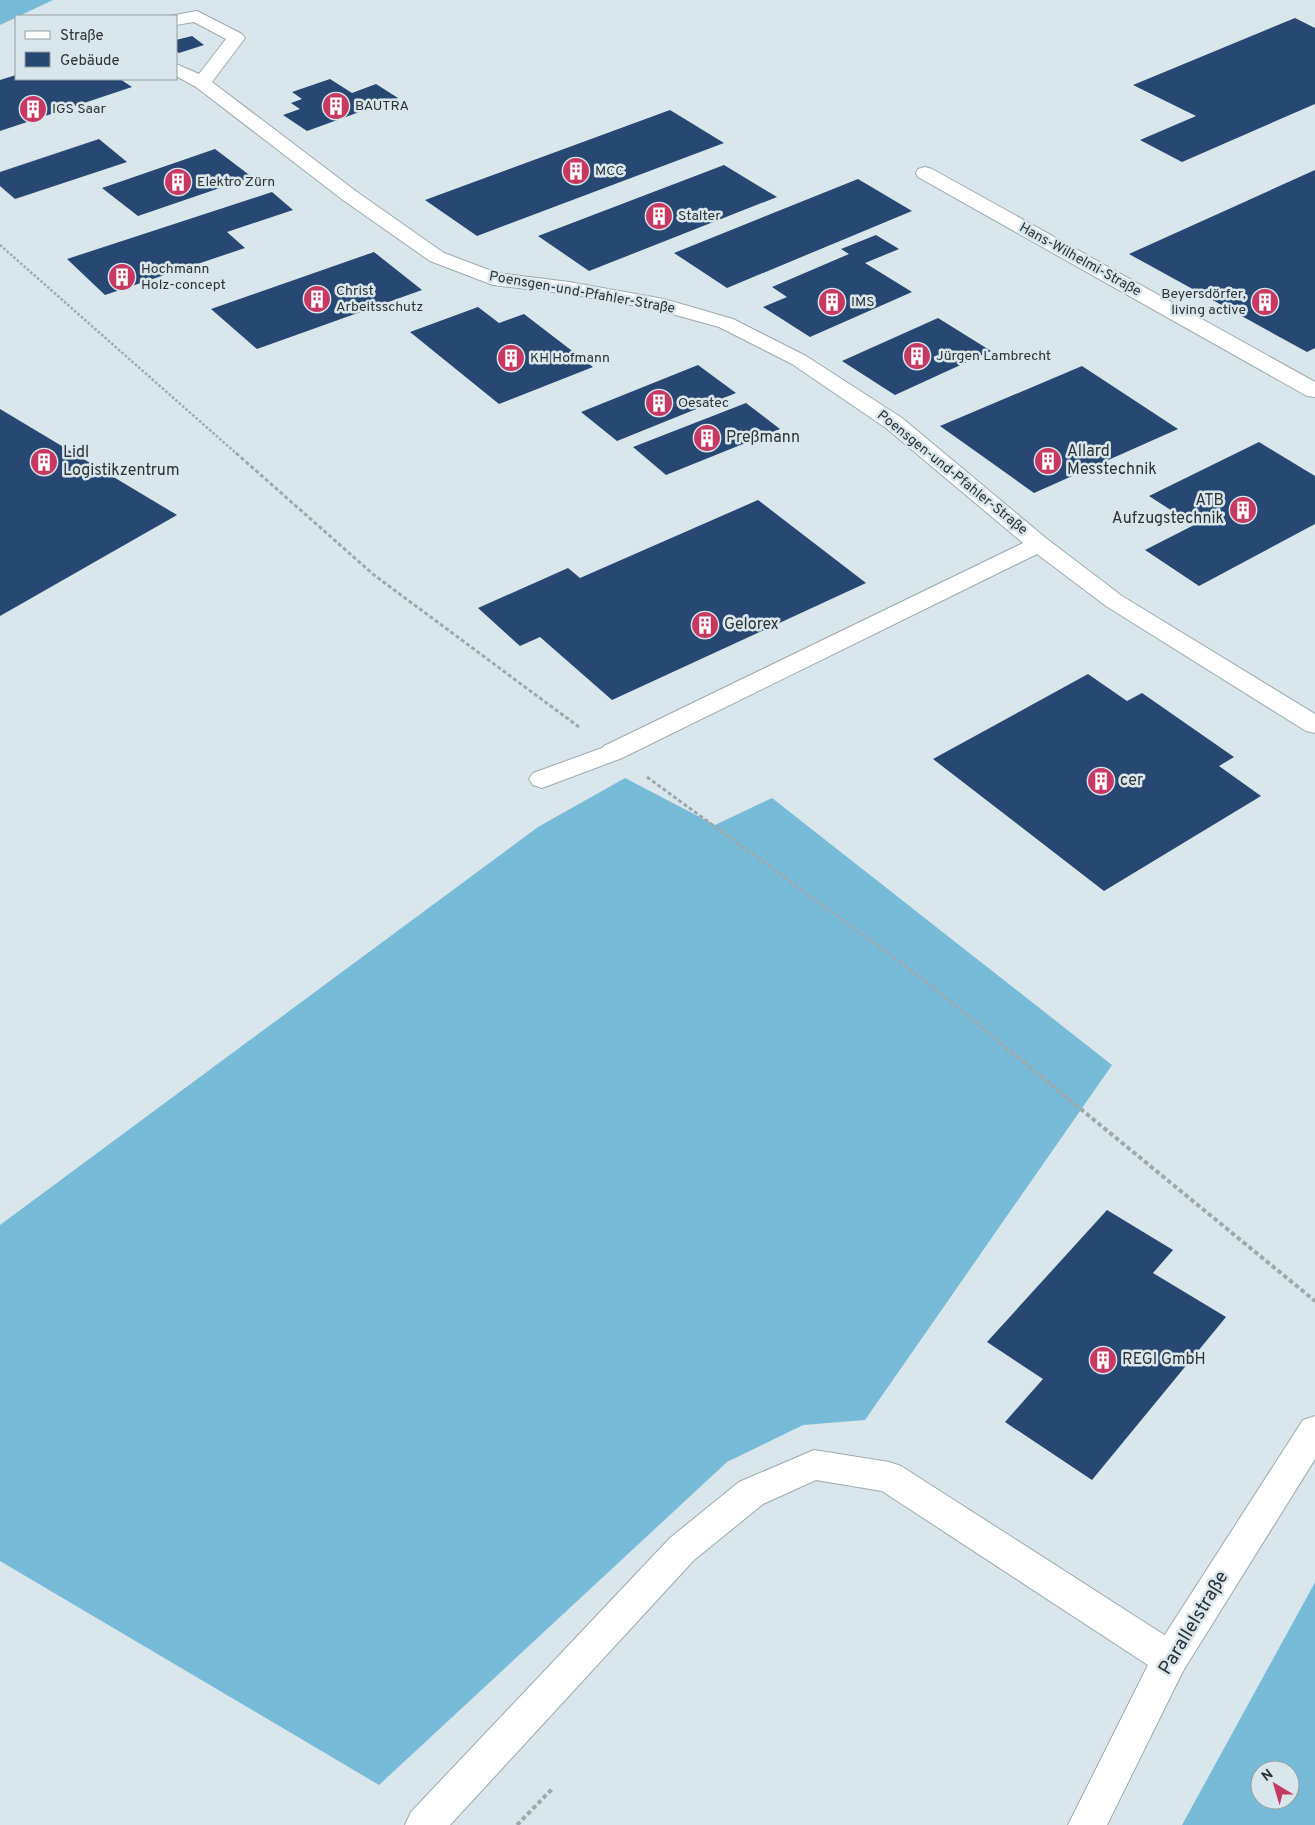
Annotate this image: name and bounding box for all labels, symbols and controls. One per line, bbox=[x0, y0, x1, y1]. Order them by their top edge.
legend bbox=[15, 15, 178, 80]
text: Straße bbox=[60, 27, 104, 46]
text: Gebäude bbox=[60, 52, 120, 71]
building icon: BAUTRA bbox=[321, 91, 351, 121]
building icon: IGS Saar bbox=[18, 94, 48, 124]
place label: BAUTRA bbox=[355, 98, 409, 115]
place label: IGS Saar bbox=[52, 101, 106, 118]
building icon: MCC bbox=[561, 156, 591, 186]
place label: MCC bbox=[595, 163, 624, 180]
building icon: Elektro Zürn bbox=[163, 167, 193, 197]
place label: Elektro Zürn bbox=[197, 174, 275, 191]
building icon: Stalter bbox=[644, 201, 674, 231]
place label: Stalter bbox=[678, 208, 721, 225]
street label: Hans-Wilhelmi-Straße bbox=[1016, 219, 1144, 301]
place label: Hochmann Holz-concept bbox=[141, 261, 226, 294]
building icon: Hochmann Holz-concept bbox=[107, 262, 137, 292]
street label: Poensgen-und-Pfahler-Straße bbox=[488, 268, 676, 318]
place label: Christ Arbeitsschutz bbox=[336, 283, 423, 316]
building icon: Christ Arbeitsschutz bbox=[302, 284, 332, 314]
place label: Beyersdörfer, living active bbox=[1161, 286, 1246, 319]
building icon: IMS bbox=[817, 287, 847, 317]
building icon: Beyersdörfer, living active bbox=[1250, 287, 1280, 317]
place label: IMS bbox=[851, 294, 875, 311]
building icon: Jürgen Lambrecht bbox=[902, 341, 932, 371]
building icon: KH Hofmann bbox=[496, 343, 526, 373]
place label: Jürgen Lambrecht bbox=[936, 348, 1051, 365]
place label: KH Hofmann bbox=[530, 350, 610, 367]
building icon: Oesatec bbox=[644, 388, 674, 418]
place label: Oesatec bbox=[678, 395, 729, 412]
street label: Poensgen-und-Pfahler-Straße bbox=[873, 407, 1031, 539]
building icon: Preßmann bbox=[692, 423, 722, 453]
place label: Preßmann bbox=[726, 428, 800, 448]
place label: Allard Messtechnik bbox=[1067, 442, 1157, 480]
place label: Lidl Logistikzentrum bbox=[63, 443, 179, 481]
building icon: Allard Messtechnik bbox=[1033, 446, 1063, 476]
building icon: Lidl Logistikzentrum bbox=[29, 447, 59, 477]
place label: ATB Aufzugstechnik bbox=[1112, 491, 1224, 529]
building icon: ATB Aufzugstechnik bbox=[1228, 495, 1258, 525]
building icon: Gelorex bbox=[690, 610, 720, 640]
place label: Gelorex bbox=[724, 615, 779, 635]
building icon: cer bbox=[1086, 766, 1116, 796]
place label: cer bbox=[1120, 771, 1143, 791]
building icon: REGI GmbH bbox=[1088, 1345, 1118, 1375]
place label: REGI GmbH bbox=[1122, 1350, 1206, 1370]
street label: Parallelstraße bbox=[1154, 1567, 1234, 1679]
north arrow bbox=[1250, 1760, 1300, 1810]
text: N bbox=[1259, 1766, 1277, 1786]

